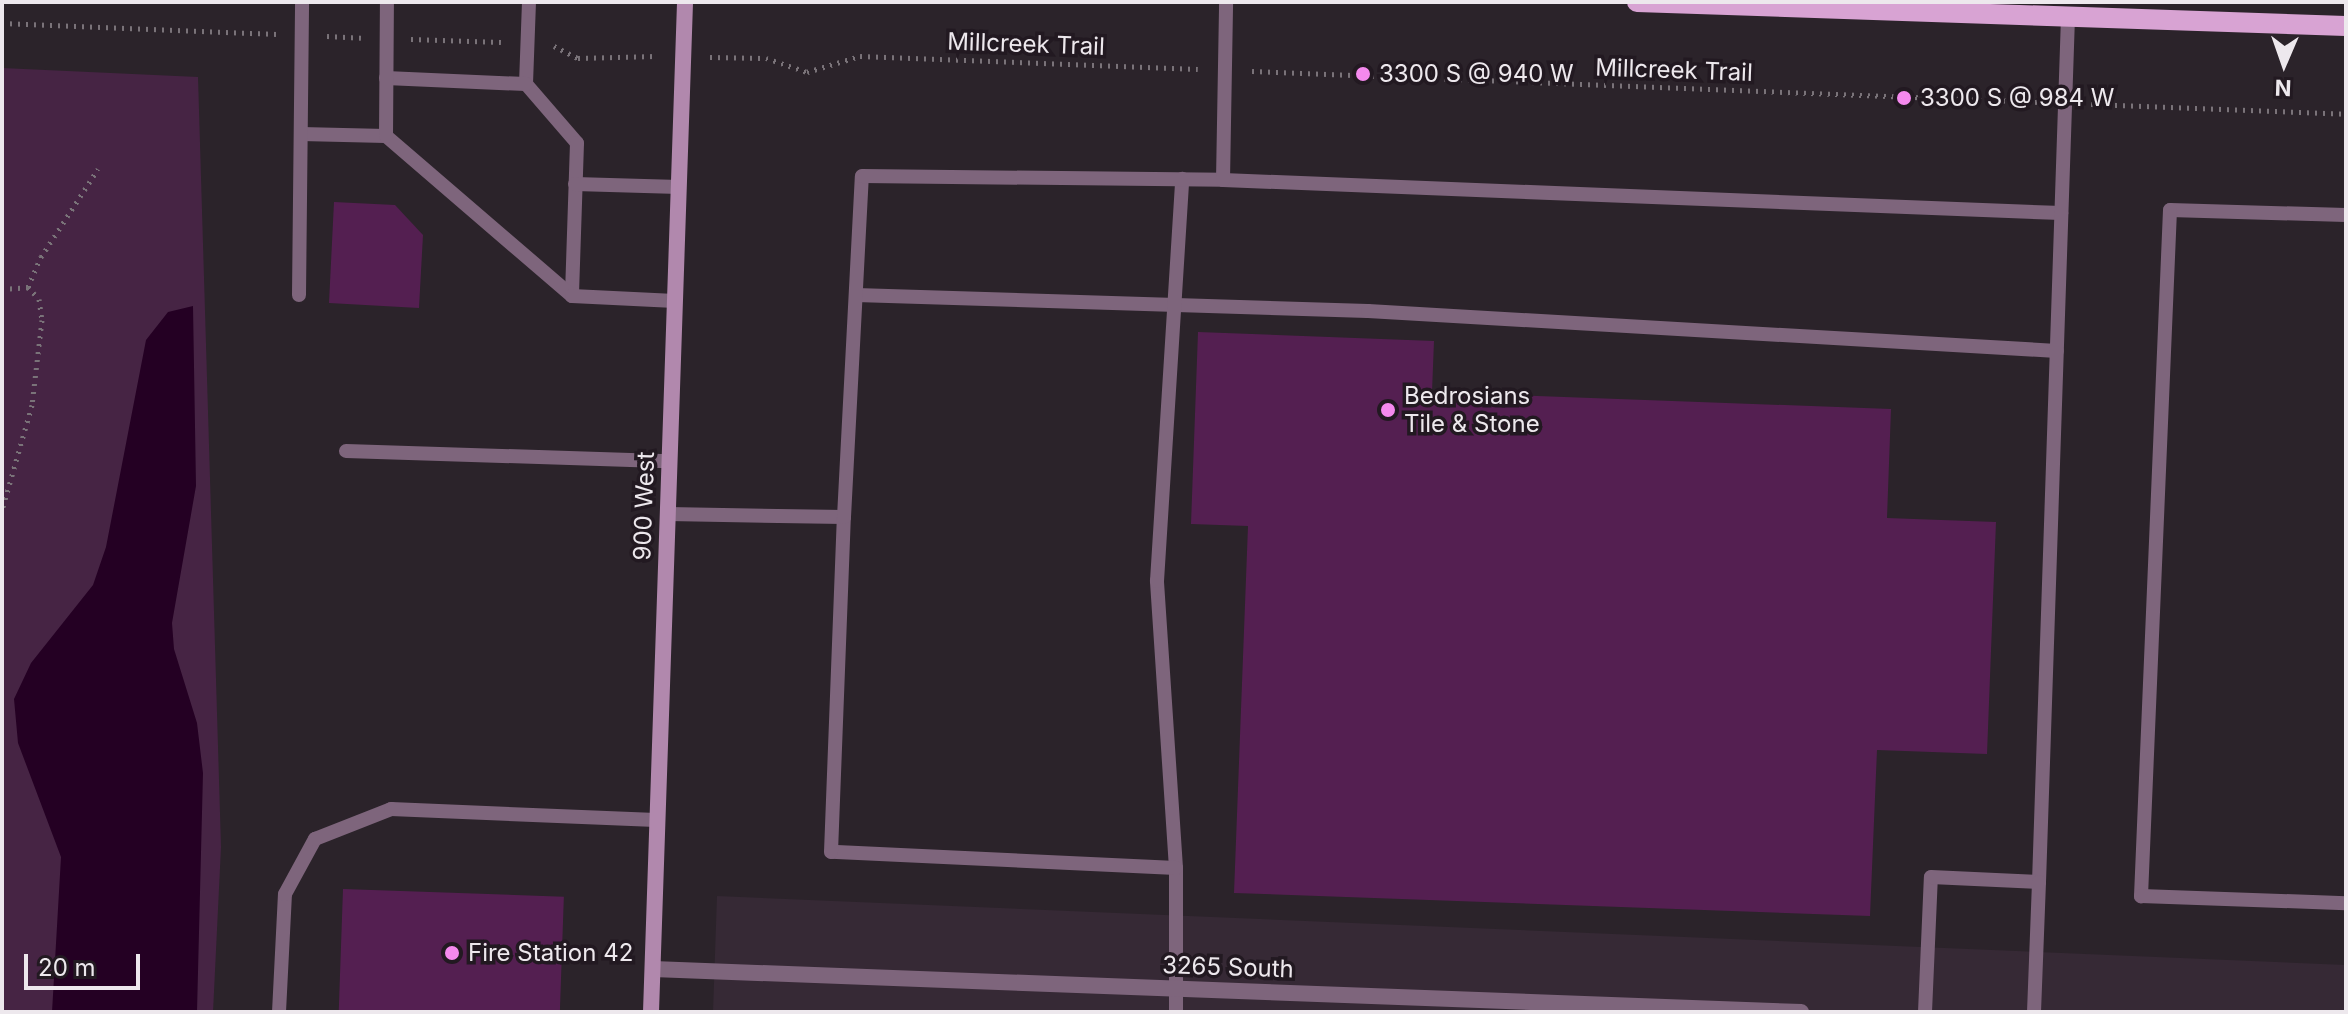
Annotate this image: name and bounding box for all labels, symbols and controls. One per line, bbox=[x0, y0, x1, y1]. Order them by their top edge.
north arrow bbox=[2244, 24, 2324, 104]
street label: Millcreek Trail bbox=[947, 27, 1105, 61]
street label: Millcreek Trail bbox=[1595, 53, 1753, 87]
place label: 3300 S @ 940 W bbox=[1379, 60, 1574, 88]
marker: 3300 S @ 940 W bbox=[1354, 65, 1372, 83]
text: N bbox=[2274, 75, 2292, 101]
place label: 3300 S @ 984 W bbox=[1920, 84, 2114, 112]
marker: 3300 S @ 984 W bbox=[1895, 89, 1913, 107]
place label: Bedrosians Tile & Stone bbox=[1404, 382, 1540, 438]
marker: Bedrosians Tile & Stone bbox=[1379, 401, 1397, 419]
street label: 900 West bbox=[628, 451, 660, 561]
scale bar bbox=[28, 938, 144, 988]
place label: Fire Station 42 bbox=[468, 939, 633, 967]
marker: Fire Station 42 bbox=[443, 944, 461, 962]
street label: 3265 South bbox=[1162, 950, 1294, 984]
text: 20 m bbox=[38, 953, 96, 982]

